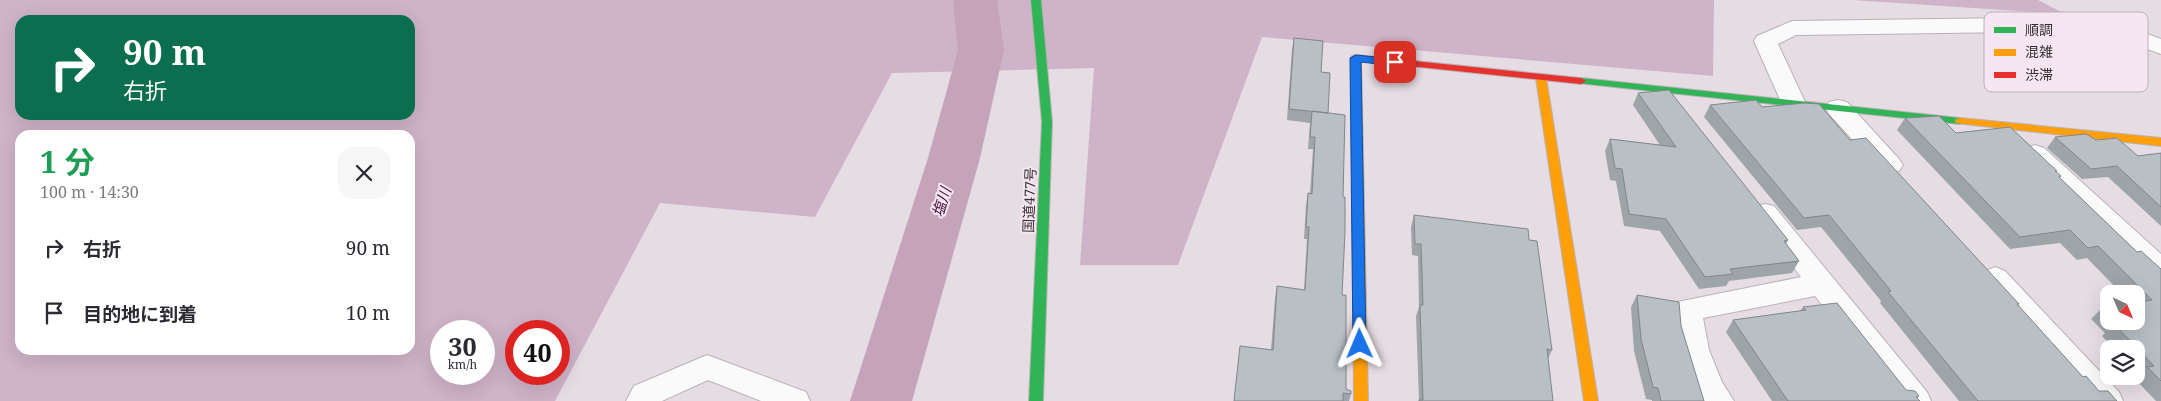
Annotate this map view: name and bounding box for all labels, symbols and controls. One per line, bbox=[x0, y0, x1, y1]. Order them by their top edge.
legend bbox=[1984, 12, 2148, 92]
text: 順調 bbox=[2025, 20, 2053, 39]
text: 90 m bbox=[123, 28, 206, 75]
icon: right bbox=[40, 35, 105, 100]
pin bbox=[1374, 41, 1416, 83]
text: 混雑 bbox=[2025, 42, 2053, 61]
icon: arrive bbox=[1381, 48, 1409, 76]
text: 渋滞 bbox=[2025, 65, 2053, 84]
text: 右折 bbox=[123, 75, 167, 105]
text: 1 分 bbox=[40, 141, 95, 182]
button: close bbox=[338, 147, 390, 199]
street label: 国道477号 bbox=[1018, 167, 1040, 233]
text: 100 m · 14:30 bbox=[40, 181, 139, 203]
water label: 塩川 bbox=[927, 183, 956, 219]
icon: right bbox=[40, 234, 68, 262]
text: 90 m bbox=[346, 235, 390, 261]
text: 右折 bbox=[83, 236, 121, 262]
north arrow bbox=[2100, 285, 2145, 330]
map controls bbox=[2100, 285, 2145, 385]
icon: arrive bbox=[40, 299, 68, 327]
text: 10 m bbox=[346, 300, 390, 326]
text: 目的地に到着 bbox=[83, 301, 197, 327]
position arrow bbox=[1333, 317, 1385, 369]
speed limit sign: 40 bbox=[505, 320, 570, 385]
text: 30 bbox=[448, 329, 477, 363]
button: layers bbox=[2100, 340, 2145, 385]
text: km/h bbox=[448, 356, 477, 373]

